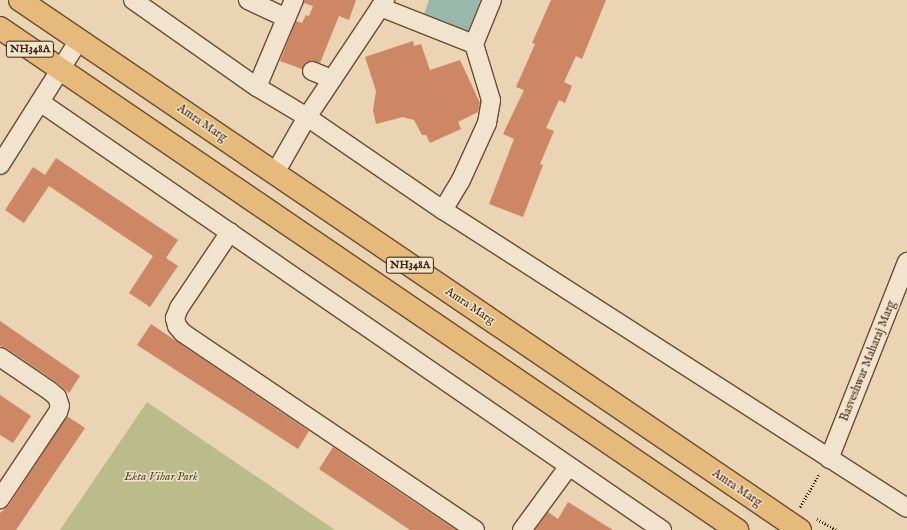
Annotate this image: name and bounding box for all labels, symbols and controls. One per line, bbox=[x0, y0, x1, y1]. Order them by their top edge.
road number: NH348A bbox=[5, 40, 55, 58]
street label: Amra Marg bbox=[174, 101, 230, 145]
road number: NH348A bbox=[385, 256, 435, 274]
street label: Amra Marg bbox=[442, 284, 498, 328]
street label: Basveshwar Maharaj Marg bbox=[837, 298, 899, 424]
street label: Amra Marg bbox=[709, 466, 765, 510]
park label: Ekta Vihar Park bbox=[124, 470, 198, 484]

